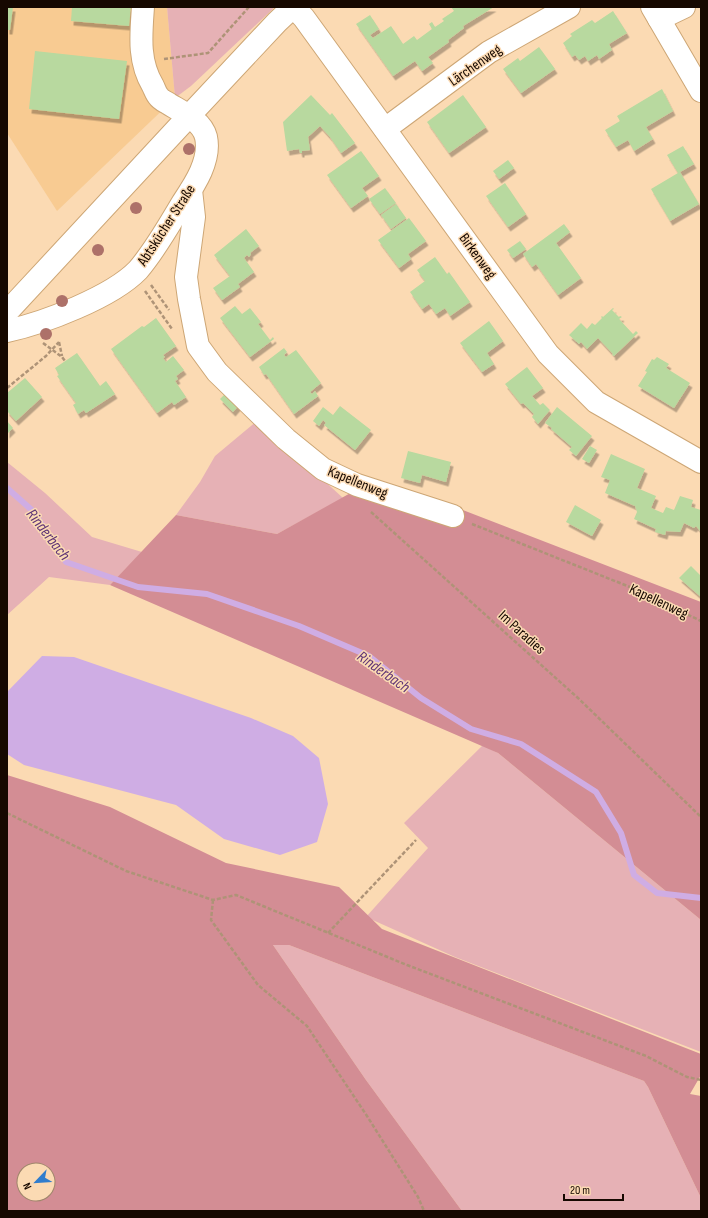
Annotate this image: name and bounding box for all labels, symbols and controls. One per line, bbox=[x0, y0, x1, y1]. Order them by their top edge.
street label: Lärchenweg bbox=[445, 40, 506, 91]
street label: Abtskücher Straße bbox=[133, 181, 200, 270]
street label: Birkenweg bbox=[455, 230, 501, 283]
street label: Kapellenweg bbox=[325, 462, 391, 503]
water label: Rinderbach bbox=[22, 505, 74, 565]
street label: Kapellenweg bbox=[626, 580, 691, 623]
street label: Im Paradies bbox=[494, 606, 549, 659]
water label: Rinderbach bbox=[353, 647, 413, 697]
north arrow bbox=[16, 1162, 56, 1202]
scale bar bbox=[564, 1176, 623, 1202]
text: N bbox=[20, 1180, 35, 1191]
text: 20 m bbox=[570, 1183, 590, 1198]

